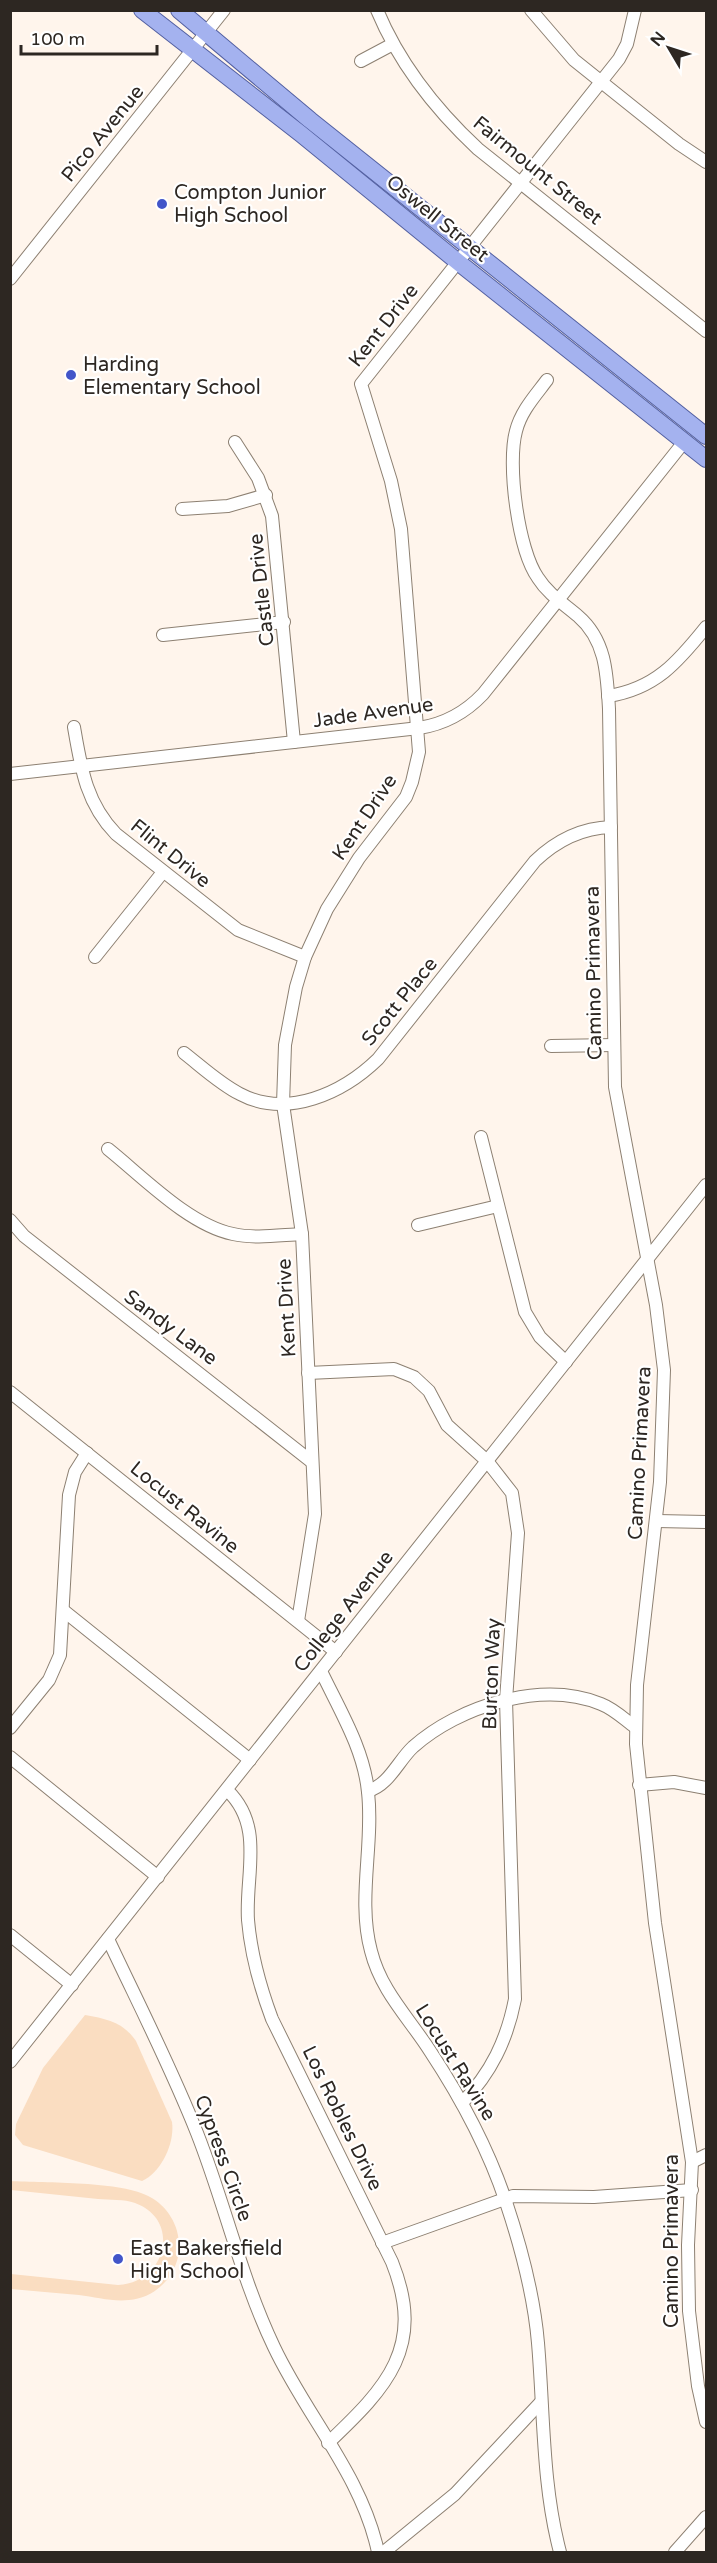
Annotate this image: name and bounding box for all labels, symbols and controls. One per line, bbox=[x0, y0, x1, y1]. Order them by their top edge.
scale bar bbox=[21, 18, 158, 56]
north arrow bbox=[639, 18, 699, 78]
text: 100 m bbox=[30, 28, 85, 50]
text: N bbox=[646, 28, 670, 50]
street label: Pico Avenue bbox=[56, 80, 149, 187]
street label: Fairmount Street bbox=[468, 111, 607, 230]
street label: Oswell Street bbox=[381, 170, 494, 268]
place label: Compton Junior High School bbox=[174, 181, 326, 228]
marker: Compton Junior High School bbox=[155, 197, 169, 211]
street label: Kent Drive bbox=[344, 279, 424, 372]
place label: Harding Elementary School bbox=[83, 353, 261, 400]
marker: Harding Elementary School bbox=[64, 368, 78, 382]
street label: Castle Drive bbox=[244, 532, 280, 647]
street label: Jade Avenue bbox=[311, 693, 435, 733]
street label: Kent Drive bbox=[327, 770, 402, 865]
street label: Flint Drive bbox=[126, 814, 215, 893]
street label: Camino Primavera bbox=[580, 886, 608, 1060]
street label: Scott Place bbox=[357, 953, 443, 1051]
street label: Kent Drive bbox=[272, 1258, 302, 1358]
street label: Sandy Lane bbox=[119, 1285, 222, 1371]
street label: Camino Primavera bbox=[623, 1366, 657, 1541]
street label: Locust Ravine bbox=[125, 1457, 244, 1559]
street label: College Avenue bbox=[289, 1546, 399, 1677]
street label: Burton Way bbox=[478, 1617, 506, 1730]
street label: Locust Ravine bbox=[410, 2000, 501, 2125]
street label: Los Robles Drive bbox=[297, 2042, 387, 2195]
street label: Cypress Circle bbox=[189, 2092, 257, 2225]
street label: Camino Primavera bbox=[660, 2154, 684, 2328]
place label: East Bakersfield High School bbox=[130, 2237, 282, 2284]
marker: East Bakersfield High School bbox=[111, 2252, 125, 2266]

